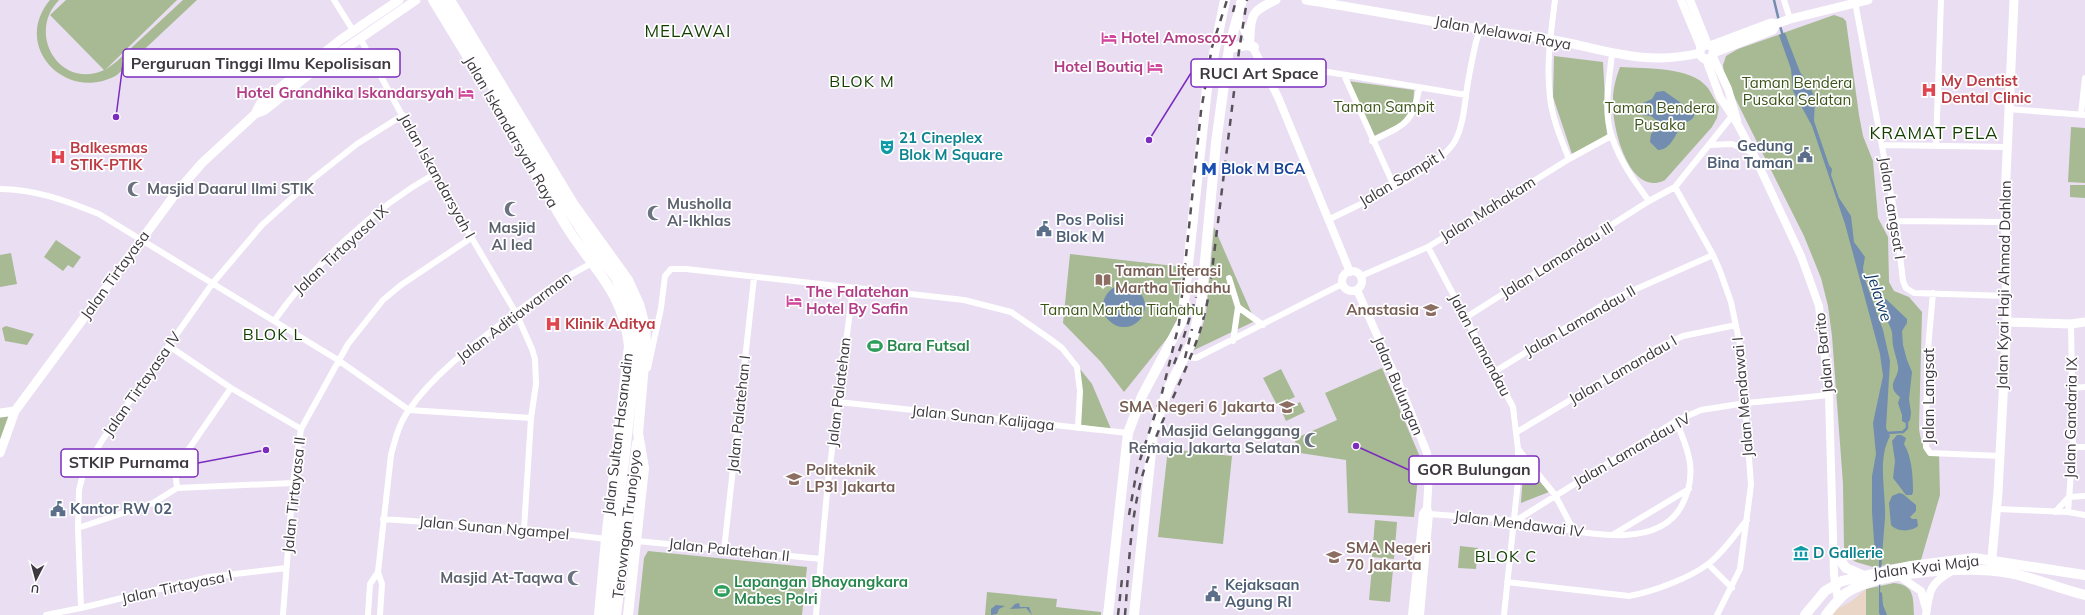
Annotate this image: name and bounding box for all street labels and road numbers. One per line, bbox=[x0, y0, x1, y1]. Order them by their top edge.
street label: Jalan Melawai Raya bbox=[1433, 11, 1573, 54]
street label: Jalan Iskandarsyah Raya bbox=[460, 52, 563, 211]
street label: Jalan Iskandarsyah I bbox=[395, 110, 480, 242]
street label: Jalan Sampit I bbox=[1356, 145, 1448, 211]
street label: Jalan Langsat I bbox=[1875, 155, 1910, 261]
street label: Jalan Mahakam bbox=[1437, 172, 1539, 245]
street label: Jalan Kyai Haji Ahmad Dahlan bbox=[1992, 180, 2015, 390]
street label: Jalan Tirtayasa IX bbox=[289, 201, 392, 298]
street label: Jalan Lamandau III bbox=[1497, 217, 1617, 302]
street label: Jalan Tirtayasa bbox=[76, 227, 153, 323]
street label: Jalan Aditiawarman bbox=[453, 267, 575, 366]
street label: Jalan Lamandau II bbox=[1521, 281, 1639, 360]
street label: Jalan Lamandau bbox=[1445, 290, 1516, 400]
street label: Jalan Barito bbox=[1810, 312, 1837, 394]
street label: Jalan Tirtayasa IV bbox=[98, 327, 185, 440]
street label: Jalan Lamandau I bbox=[1565, 331, 1680, 408]
street label: Jalan Bulungan bbox=[1369, 333, 1428, 438]
street label: Jalan Palatehan bbox=[822, 336, 855, 448]
street label: Jalan Mendawai I bbox=[1728, 336, 1757, 458]
street label: Jalan Langsat bbox=[1919, 348, 1938, 444]
street label: Jalan Sultan Hasanudin bbox=[598, 352, 637, 516]
street label: Jalan Palatehan I bbox=[723, 354, 754, 474]
street label: Jalan Gandaria IX bbox=[2060, 357, 2081, 479]
street label: Jalan Sunan Kalijaga bbox=[910, 401, 1056, 434]
street label: Jalan Lamandau IV bbox=[1570, 408, 1694, 491]
street label: Jalan Tirtayasa II bbox=[278, 436, 309, 554]
street label: Terowngan Trunojoyo bbox=[608, 448, 645, 600]
street label: Jalan Mendawai IV bbox=[1453, 506, 1586, 541]
street label: Jalan Sunan Ngampel bbox=[418, 511, 570, 544]
street label: Jalan Palatehan II bbox=[667, 534, 791, 565]
street label: Jalan Kyai Maja bbox=[1872, 551, 1980, 582]
street label: Jalan Tirtayasa I bbox=[120, 565, 234, 608]

